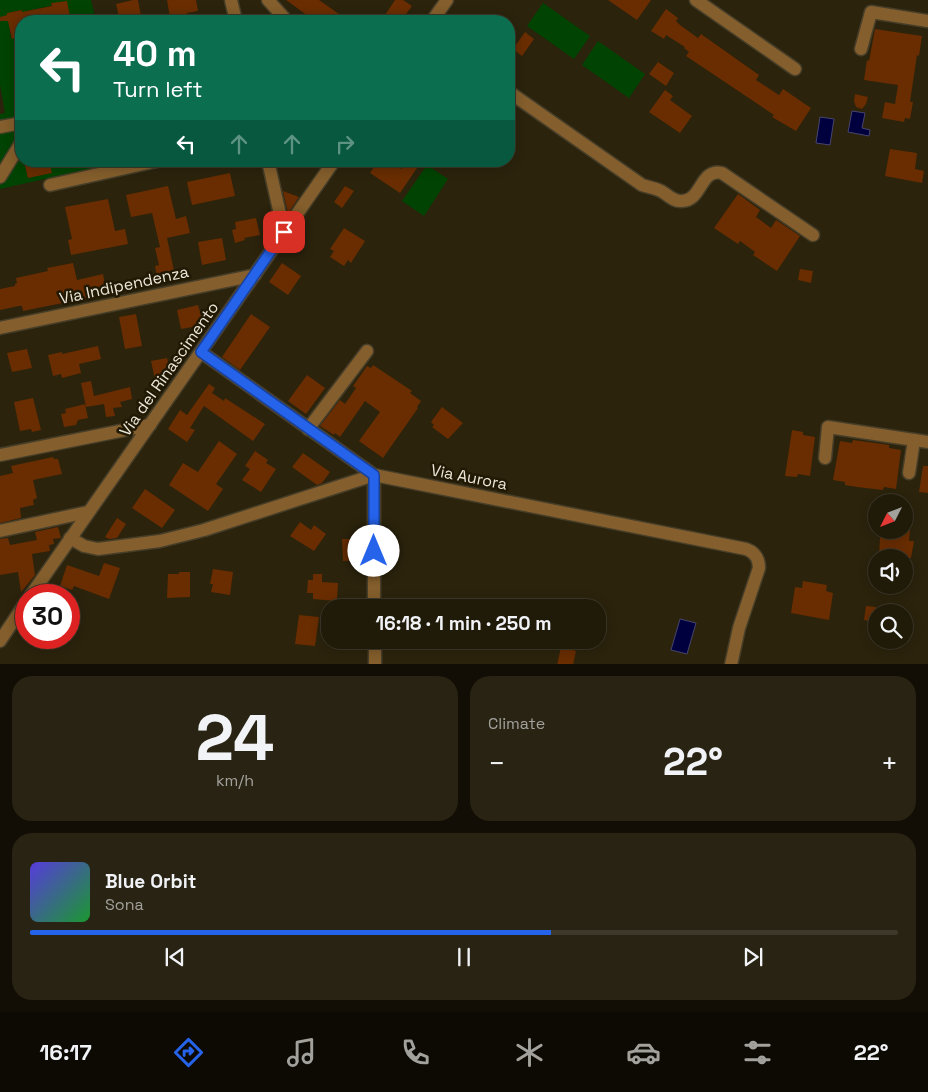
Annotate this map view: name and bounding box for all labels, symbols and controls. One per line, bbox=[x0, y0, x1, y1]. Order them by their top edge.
text: 40 m bbox=[113, 32, 197, 76]
icon: left bbox=[30, 35, 95, 100]
text: Turn left bbox=[113, 75, 203, 103]
icon: left bbox=[172, 130, 200, 158]
icon: ahead bbox=[225, 130, 253, 158]
icon: ahead bbox=[278, 130, 306, 158]
icon: right bbox=[331, 130, 359, 158]
pin bbox=[263, 211, 305, 253]
icon: arrive bbox=[270, 218, 298, 246]
street label: Via Indipendenza bbox=[57, 261, 191, 309]
street label: Via del Rinascimento bbox=[115, 298, 223, 440]
street label: Via Aurora bbox=[429, 459, 509, 495]
north arrow bbox=[868, 494, 912, 539]
map controls bbox=[868, 494, 913, 649]
position arrow bbox=[347, 524, 399, 576]
button: sound bbox=[868, 549, 913, 594]
speed limit sign: 30 bbox=[15, 584, 80, 649]
button: search bbox=[868, 604, 913, 649]
text: 16:18 · 1 min · 250 m bbox=[375, 611, 552, 636]
text: 24 bbox=[196, 696, 274, 779]
text: Climate bbox=[488, 713, 545, 734]
text: 22° bbox=[663, 738, 723, 786]
text: − bbox=[488, 745, 505, 781]
text: + bbox=[881, 745, 898, 781]
text: km/h bbox=[216, 770, 254, 791]
text: Blue Orbit bbox=[105, 869, 196, 894]
text: Sona bbox=[105, 894, 144, 915]
icon: previous bbox=[161, 943, 189, 971]
icon: pause bbox=[450, 943, 478, 971]
icon: next bbox=[739, 943, 767, 971]
icon: directions bbox=[171, 1035, 206, 1070]
icon: music bbox=[284, 1035, 319, 1070]
icon: phone bbox=[398, 1035, 433, 1070]
icon: climate bbox=[512, 1035, 547, 1070]
icon: car bbox=[626, 1035, 661, 1070]
icon: filters bbox=[740, 1035, 775, 1070]
text: 16:17 bbox=[39, 1038, 92, 1066]
text: 22° bbox=[854, 1038, 888, 1066]

